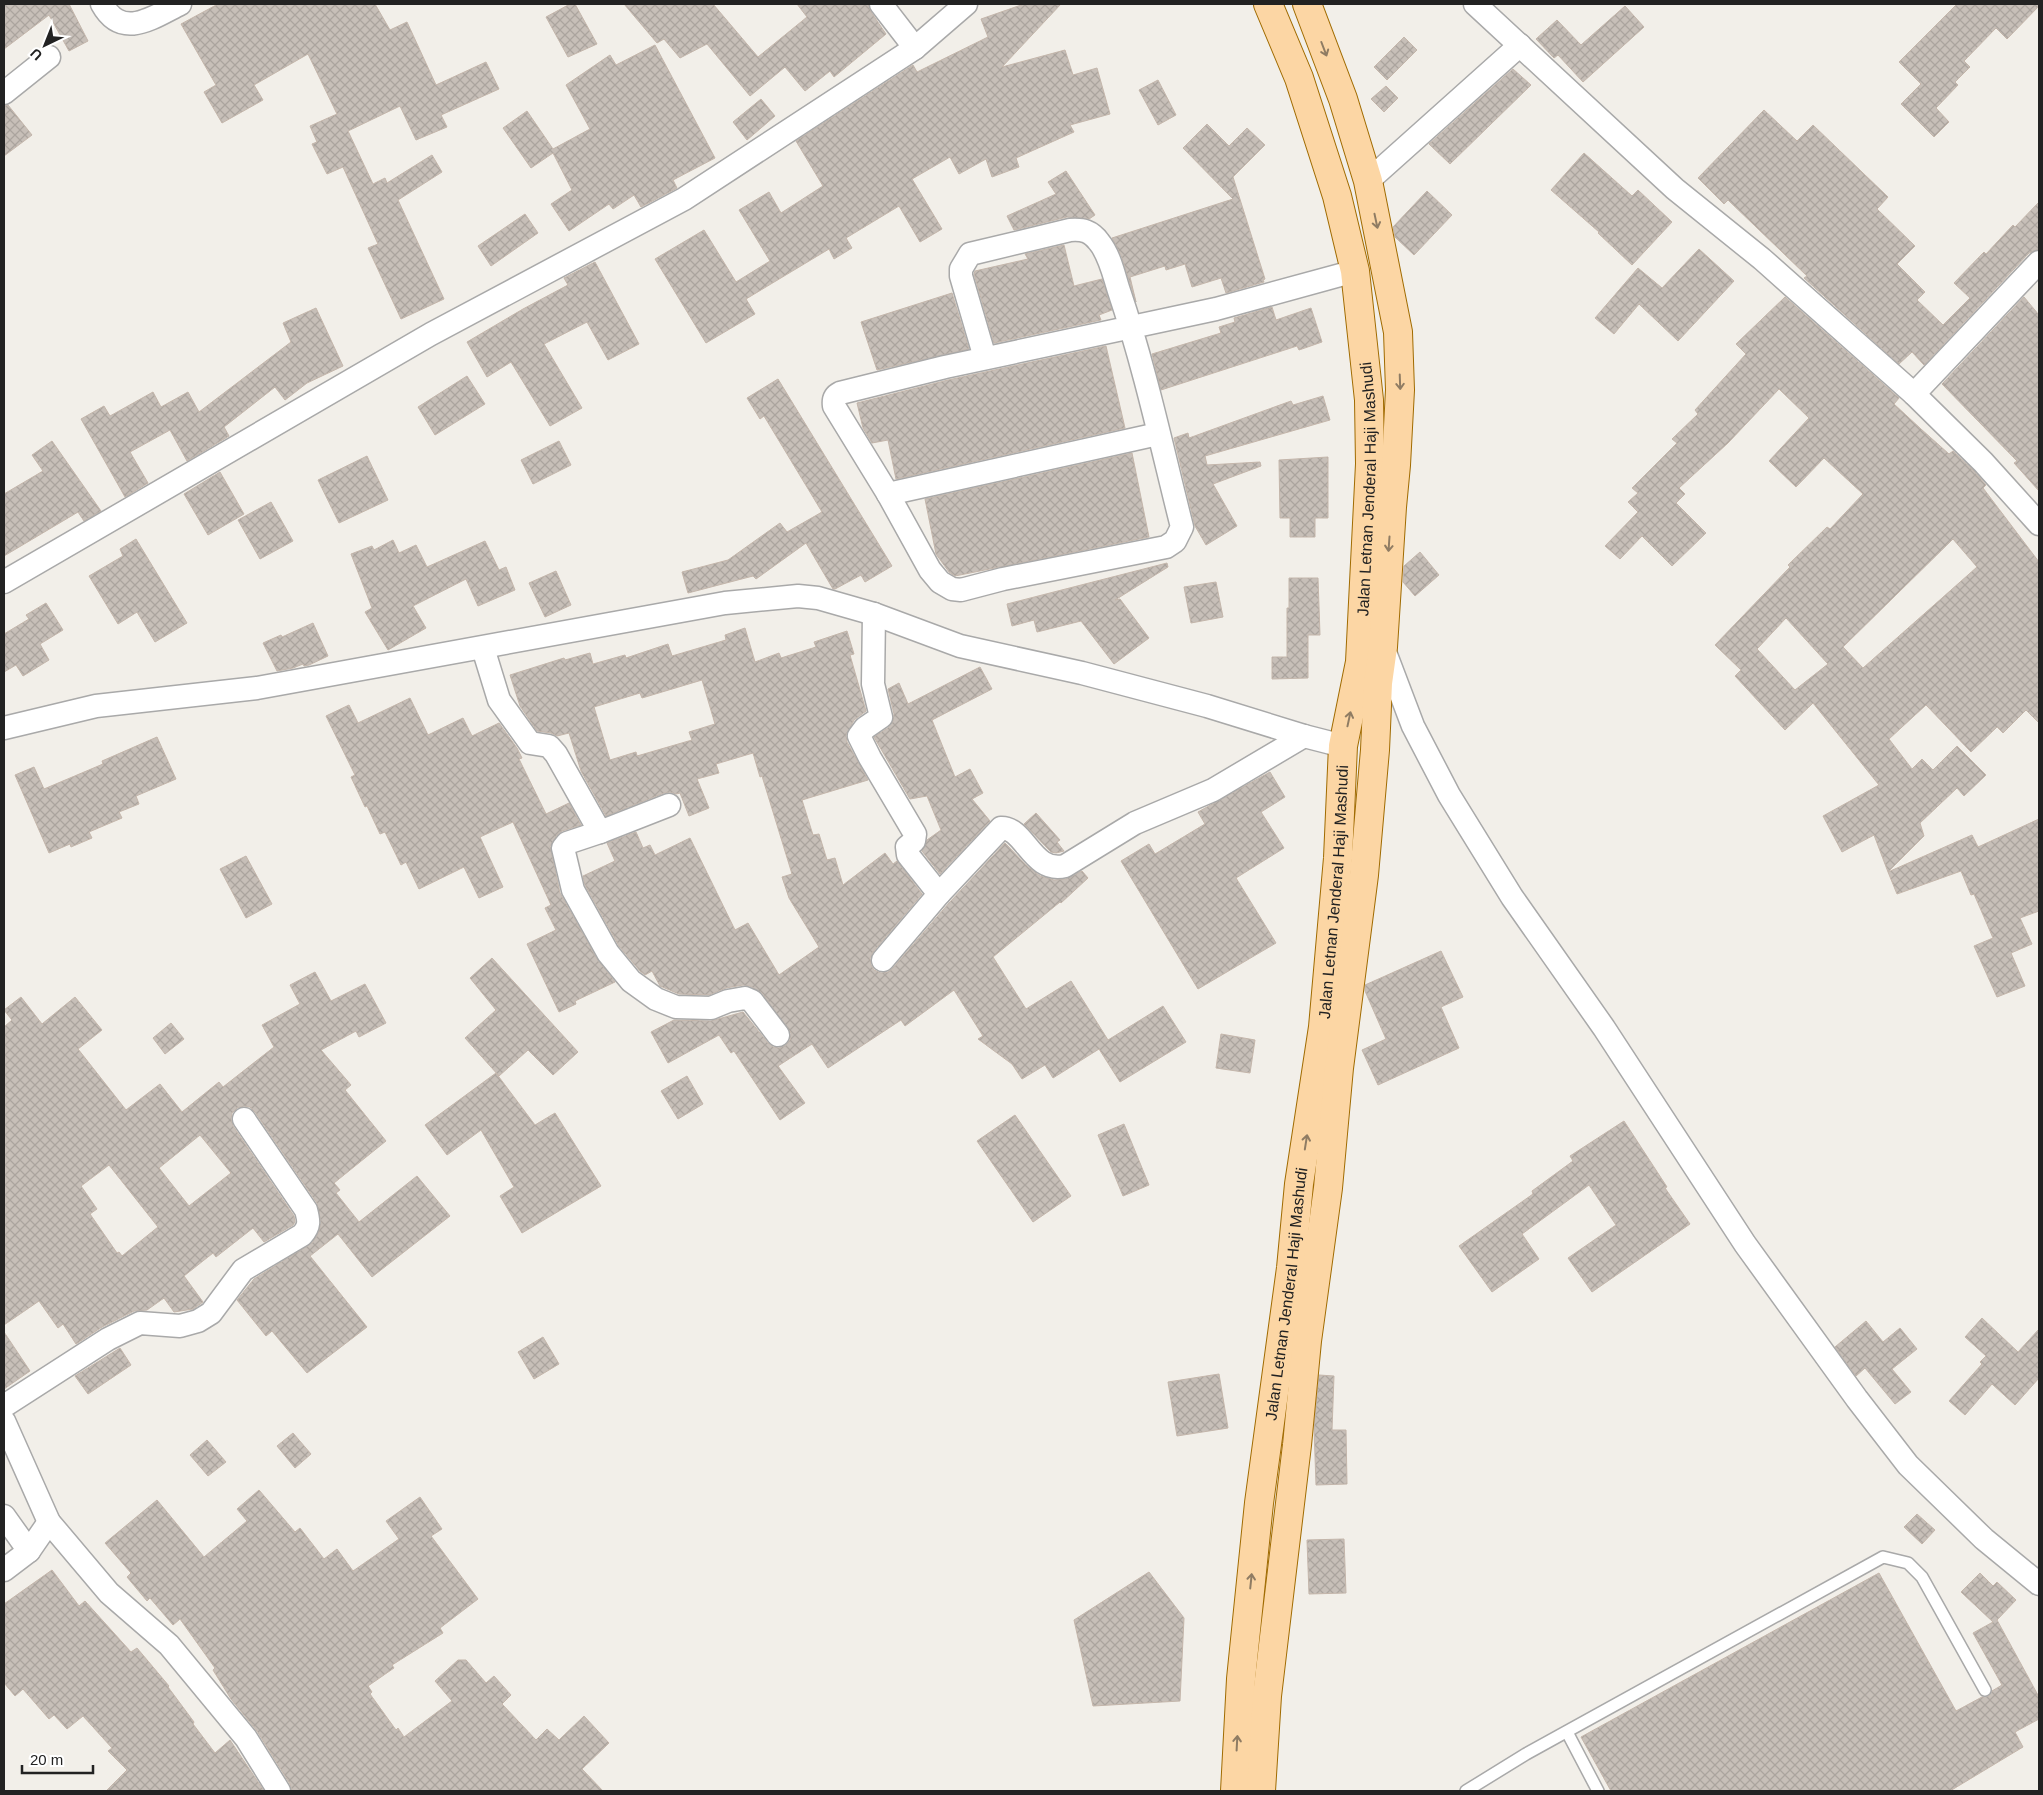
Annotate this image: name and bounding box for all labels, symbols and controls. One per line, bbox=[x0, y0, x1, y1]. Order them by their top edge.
north arrow bbox=[20, 20, 70, 70]
one-way arrow bbox=[1320, 41, 1329, 57]
text: U bbox=[27, 45, 45, 64]
one-way arrow bbox=[1372, 213, 1381, 229]
street label: Jalan Letnan Jenderal Haji Mashudi bbox=[1354, 361, 1379, 617]
one-way arrow bbox=[1395, 373, 1404, 389]
one-way arrow bbox=[1385, 535, 1394, 551]
one-way arrow bbox=[1345, 712, 1354, 728]
street label: Jalan Letnan Jenderal Haji Mashudi bbox=[1315, 765, 1351, 1020]
one-way arrow bbox=[1301, 1134, 1311, 1150]
street label: Jalan Letnan Jenderal Haji Mashudi bbox=[1262, 1166, 1310, 1421]
one-way arrow bbox=[1246, 1573, 1256, 1589]
one-way arrow bbox=[1233, 1735, 1242, 1751]
scale bar bbox=[22, 1742, 94, 1774]
text: 20 m bbox=[30, 1751, 63, 1768]

